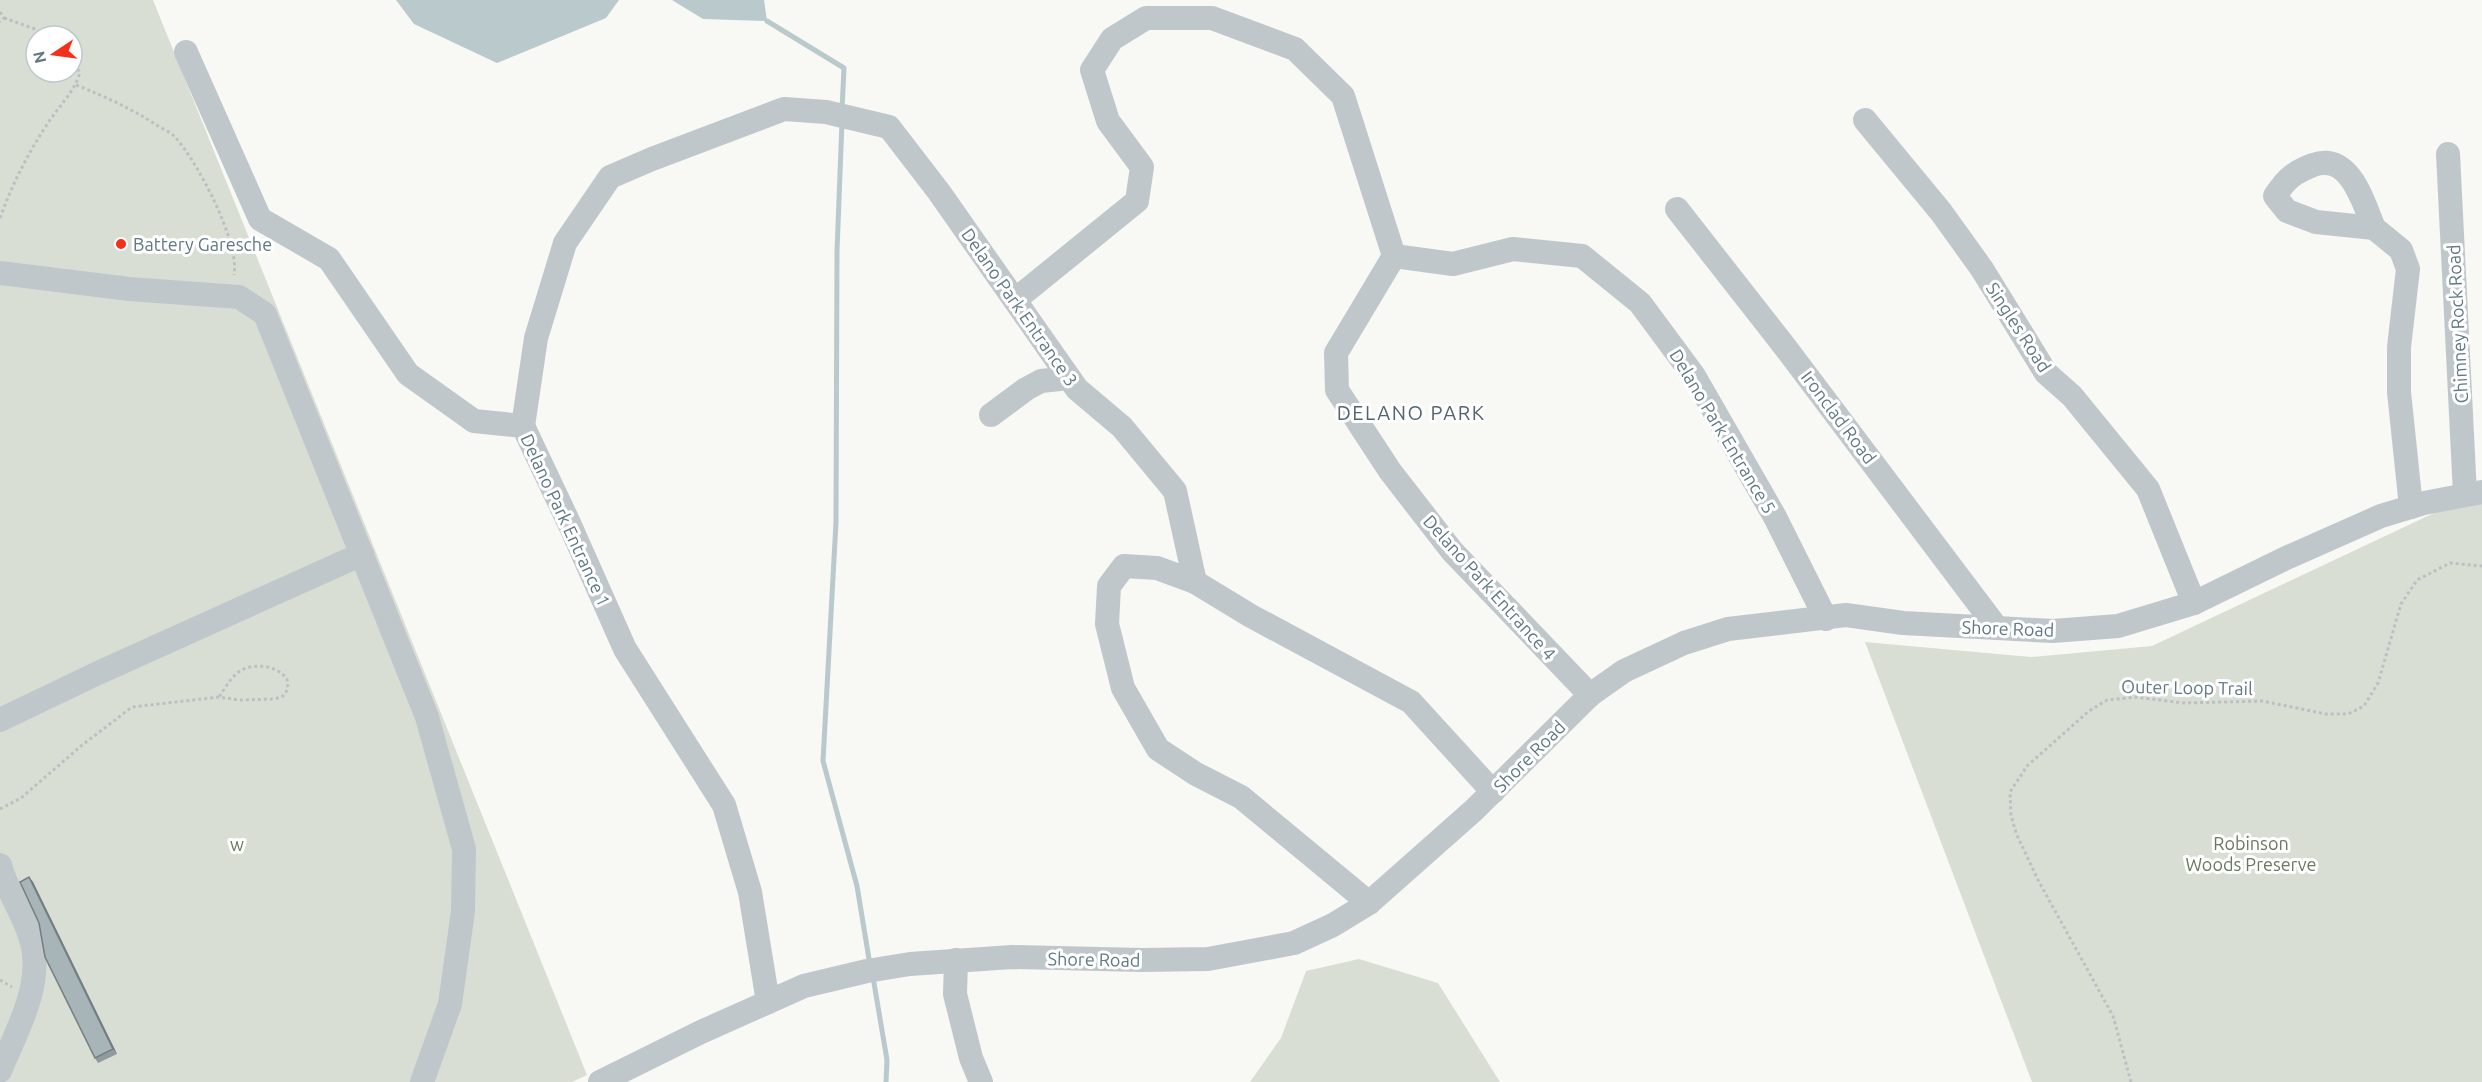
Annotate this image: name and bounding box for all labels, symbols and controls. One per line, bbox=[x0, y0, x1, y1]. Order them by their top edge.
north arrow bbox=[24, 24, 84, 84]
text: N bbox=[29, 50, 49, 65]
street label: Delano Park Entrance 3 bbox=[958, 224, 1082, 390]
place label: Battery Garesche bbox=[133, 234, 272, 254]
marker: Battery Garesche bbox=[114, 237, 128, 251]
street label: Chimney Rock Road bbox=[2443, 244, 2471, 404]
street label: Singles Road bbox=[1983, 279, 2055, 375]
street label: Delano Park Entrance 5 bbox=[1666, 345, 1780, 517]
street label: Ironclad Road bbox=[1798, 367, 1880, 467]
district label: DELANO PARK bbox=[1337, 401, 1485, 424]
street label: Delano Park Entrance 1 bbox=[517, 431, 615, 609]
street label: Delano Park Entrance 4 bbox=[1420, 511, 1560, 663]
street label: Shore Road bbox=[1961, 616, 2055, 640]
street label: Outer Loop Trail bbox=[2121, 676, 2253, 698]
street label: Shore Road bbox=[1489, 716, 1569, 796]
park label: Robinson Woods Preserve bbox=[2185, 833, 2317, 874]
park label: w bbox=[230, 834, 244, 854]
street label: Shore Road bbox=[1048, 948, 1140, 970]

